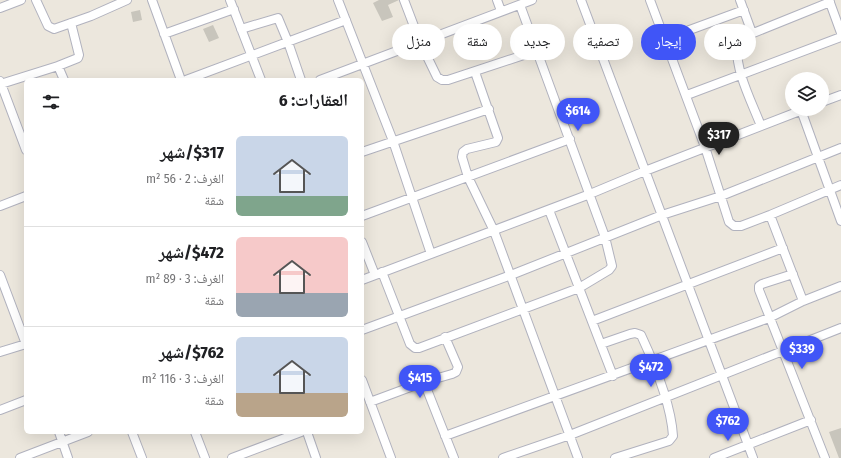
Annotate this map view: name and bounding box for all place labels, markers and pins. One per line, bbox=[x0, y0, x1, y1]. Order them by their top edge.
pin: $614 bbox=[554, 98, 602, 132]
pin: $317 bbox=[695, 122, 743, 156]
pin: $339 bbox=[778, 336, 826, 370]
pin: $472 bbox=[627, 354, 675, 388]
pin: $415 bbox=[396, 365, 444, 399]
pin: $762 bbox=[704, 408, 752, 442]

